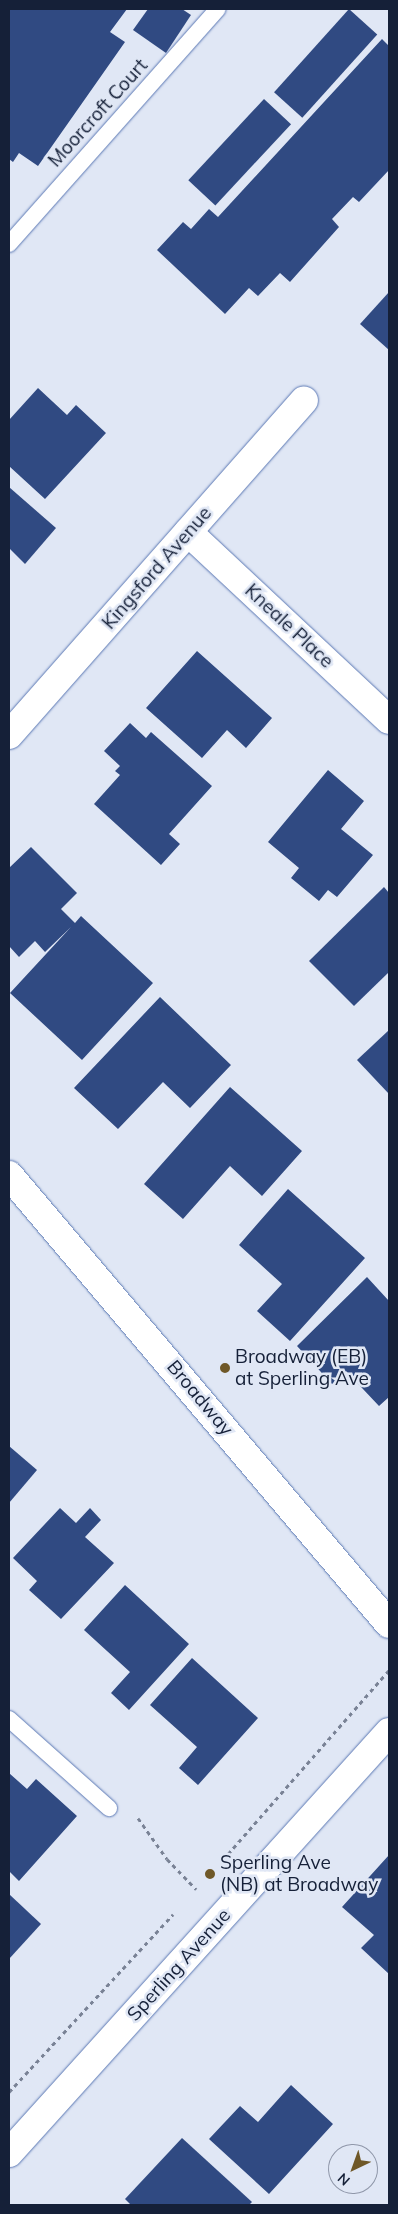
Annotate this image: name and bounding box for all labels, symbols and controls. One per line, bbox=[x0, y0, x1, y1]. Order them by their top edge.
street label: Moorcroft Court bbox=[44, 54, 152, 172]
street label: Kingsford Avenue bbox=[98, 502, 216, 634]
street label: Kneale Place bbox=[240, 579, 338, 673]
place label: Broadway (EB) at Sperling Ave bbox=[235, 1346, 369, 1390]
street label: Broadway bbox=[162, 1356, 238, 1440]
marker: Broadway (EB) at Sperling Ave bbox=[219, 1362, 231, 1374]
place label: Sperling Ave (NB) at Broadway bbox=[220, 1852, 378, 1896]
marker: Sperling Ave (NB) at Broadway bbox=[204, 1868, 216, 1880]
street label: Sperling Avenue bbox=[123, 1904, 235, 2026]
north arrow bbox=[328, 2144, 378, 2194]
text: N bbox=[334, 2169, 354, 2190]

